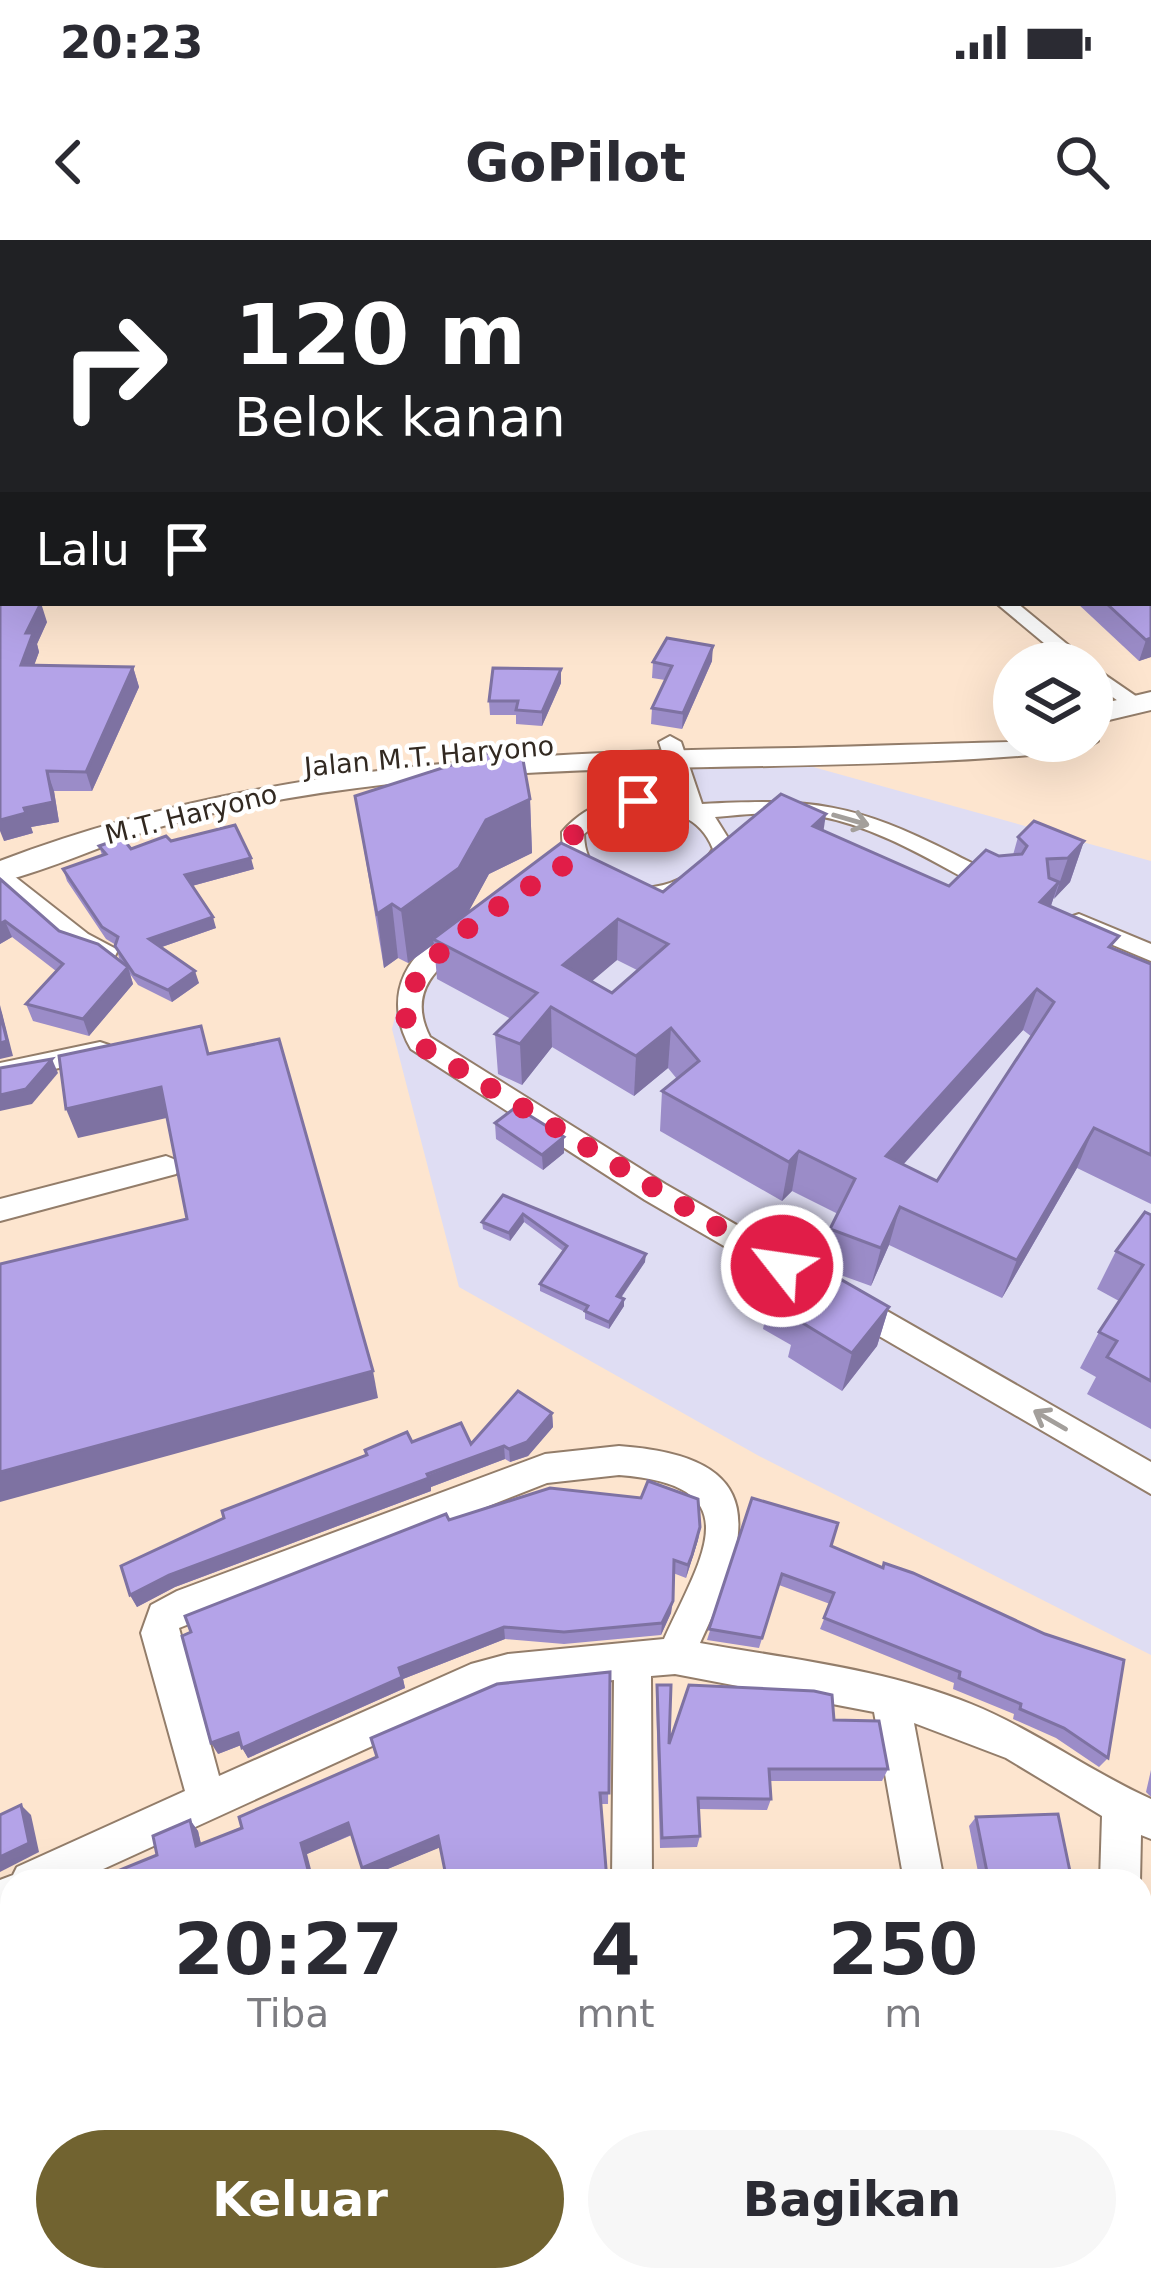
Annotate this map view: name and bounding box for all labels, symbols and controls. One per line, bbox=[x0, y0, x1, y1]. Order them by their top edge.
text: 20:23 bbox=[60, 16, 203, 69]
icon: back bbox=[36, 129, 102, 195]
icon: search bbox=[1049, 129, 1115, 195]
text: GoPilot bbox=[465, 131, 686, 194]
text: 120 m bbox=[234, 286, 526, 384]
icon: right bbox=[36, 288, 192, 444]
text: Belok kanan bbox=[234, 386, 566, 449]
icon: arrive bbox=[154, 516, 220, 582]
text: Lalu bbox=[36, 523, 130, 576]
map controls bbox=[993, 642, 1113, 762]
button: layers bbox=[993, 642, 1113, 762]
street label: Jalan M.T. Haryono bbox=[301, 730, 555, 783]
pin bbox=[587, 750, 689, 852]
icon: arrive bbox=[605, 768, 671, 834]
street label: M.T. Haryono bbox=[102, 778, 280, 850]
one-way arrow bbox=[831, 810, 869, 832]
position arrow bbox=[719, 1203, 845, 1329]
one-way arrow bbox=[1033, 1408, 1068, 1432]
text: 20:27 bbox=[174, 1907, 403, 1991]
text: 4 bbox=[590, 1907, 640, 1991]
text: 250 bbox=[828, 1907, 978, 1991]
text: Tiba bbox=[247, 1991, 329, 2036]
text: mnt bbox=[576, 1991, 654, 2036]
text: m bbox=[884, 1991, 922, 2036]
button: Keluar bbox=[36, 2130, 564, 2268]
button: Bagikan bbox=[588, 2130, 1116, 2268]

